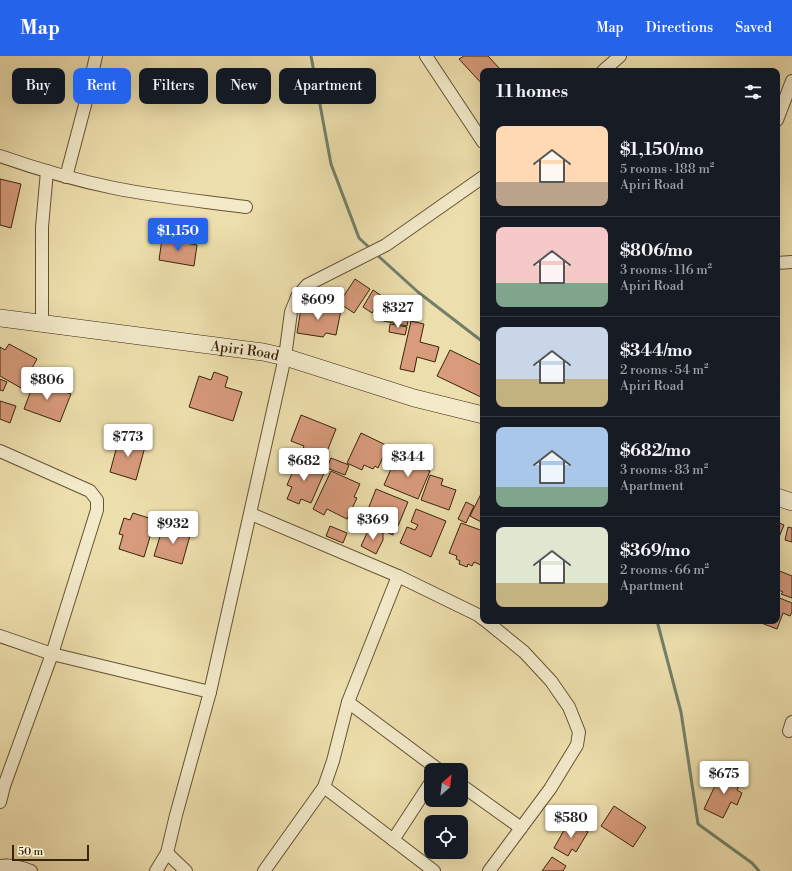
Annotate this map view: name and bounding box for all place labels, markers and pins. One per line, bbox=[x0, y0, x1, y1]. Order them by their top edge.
pin: $1,150 bbox=[145, 218, 211, 252]
pin: $609 bbox=[294, 287, 342, 321]
pin: $327 bbox=[374, 295, 422, 329]
pin: $806 bbox=[23, 367, 71, 401]
pin: $773 bbox=[104, 424, 152, 458]
pin: $344 bbox=[384, 444, 432, 478]
pin: $682 bbox=[280, 448, 328, 482]
pin: $369 bbox=[349, 507, 397, 541]
pin: $932 bbox=[149, 511, 197, 545]
pin: $675 bbox=[700, 761, 748, 795]
pin: $580 bbox=[547, 805, 595, 839]

